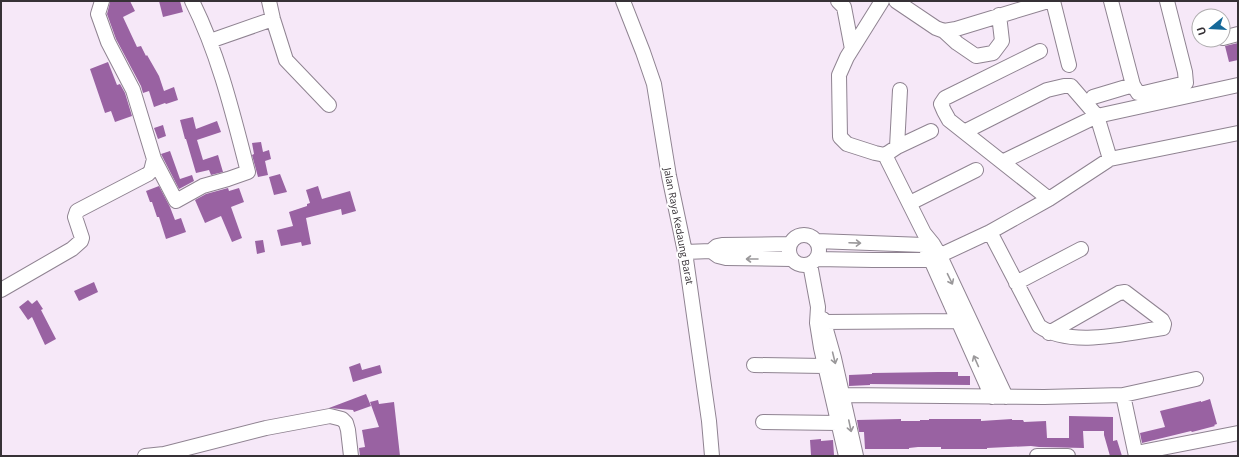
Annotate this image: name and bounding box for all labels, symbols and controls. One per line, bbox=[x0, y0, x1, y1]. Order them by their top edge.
north arrow bbox=[1191, 8, 1231, 48]
text: U bbox=[1193, 25, 1209, 38]
street label: Jalan Raya Kedaung Barat bbox=[661, 165, 697, 286]
one-way arrow bbox=[848, 239, 861, 246]
one-way arrow bbox=[746, 255, 759, 262]
one-way arrow bbox=[947, 272, 954, 284]
one-way arrow bbox=[831, 351, 839, 364]
one-way arrow bbox=[972, 355, 979, 367]
one-way arrow bbox=[846, 419, 854, 432]

